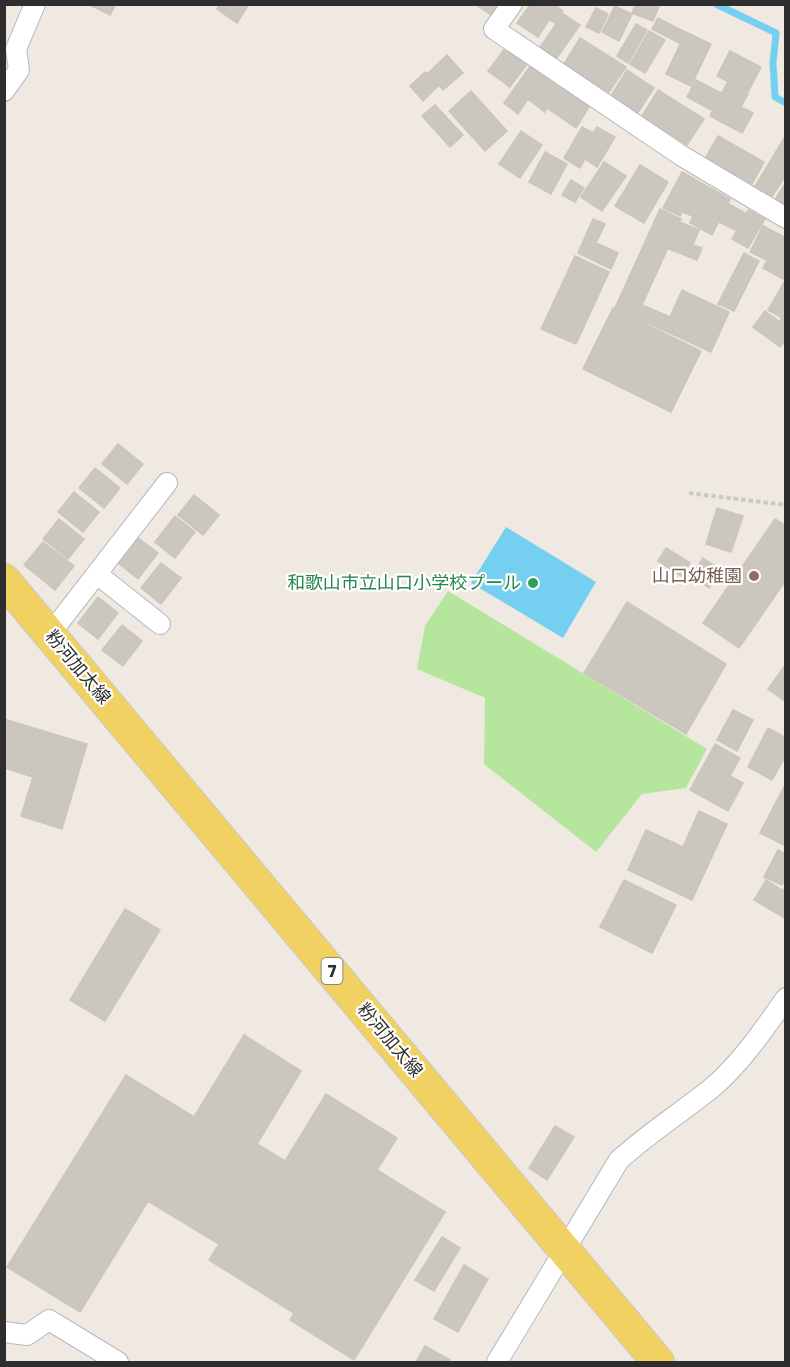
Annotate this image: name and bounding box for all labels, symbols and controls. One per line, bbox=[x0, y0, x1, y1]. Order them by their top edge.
place label: 山口幼稚園 bbox=[652, 564, 742, 586]
marker: 山口幼稚園 bbox=[747, 569, 761, 583]
place label: 和歌山市立山口小学校プール bbox=[287, 571, 521, 593]
marker: 和歌山市立山口小学校プール bbox=[526, 576, 540, 590]
street label: 粉河加太線 bbox=[41, 625, 116, 708]
road number: 7 bbox=[322, 958, 342, 984]
street label: 粉河加太線 bbox=[353, 998, 428, 1081]

